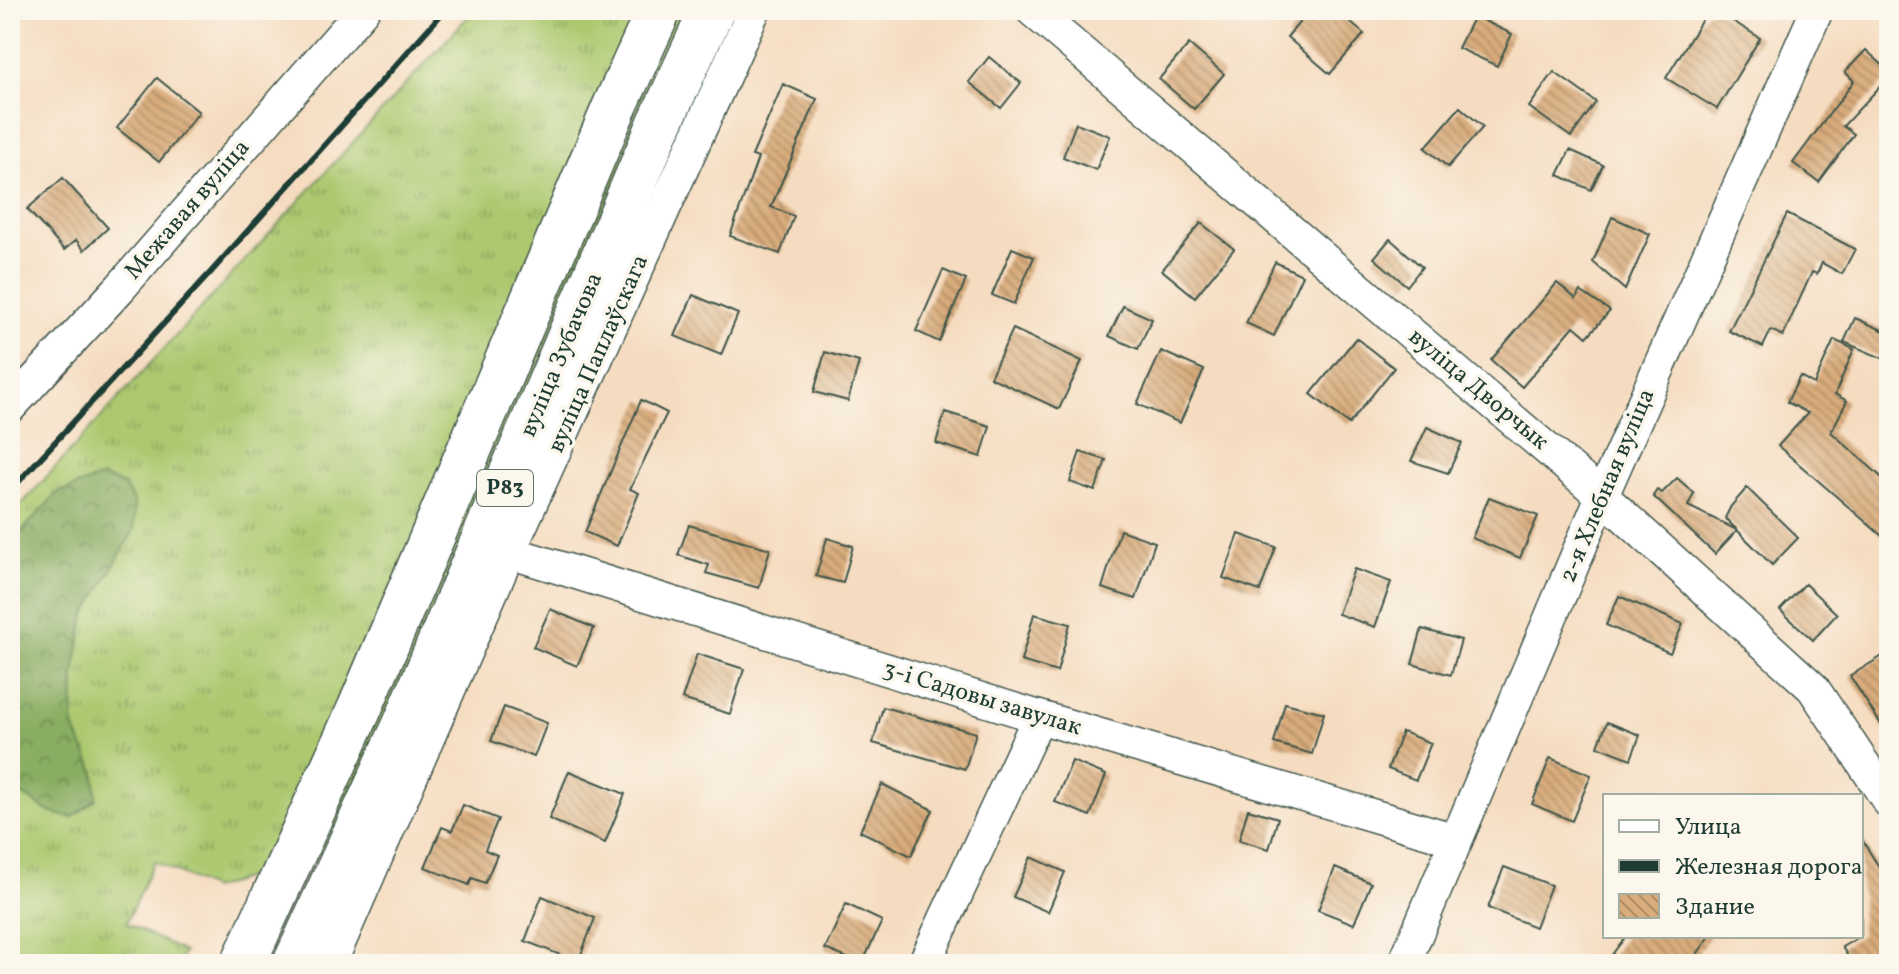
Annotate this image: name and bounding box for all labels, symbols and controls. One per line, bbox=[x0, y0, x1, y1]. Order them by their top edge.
street label: Межавая вуліца bbox=[117, 132, 259, 288]
street label: вуліца Паплаўскага bbox=[540, 249, 658, 459]
street label: вуліца Зубачова bbox=[512, 268, 612, 442]
street label: вуліца Дворчык bbox=[1400, 321, 1556, 459]
street label: 2-я Хлебная вуліца bbox=[1552, 384, 1664, 588]
road number: Р83 bbox=[477, 470, 533, 506]
street label: 3-і Садовы завулак bbox=[879, 653, 1086, 745]
legend bbox=[1603, 794, 1863, 938]
text: Улица bbox=[1675, 811, 1742, 845]
text: Железная дорога bbox=[1675, 851, 1863, 885]
text: Здание bbox=[1675, 891, 1755, 925]

